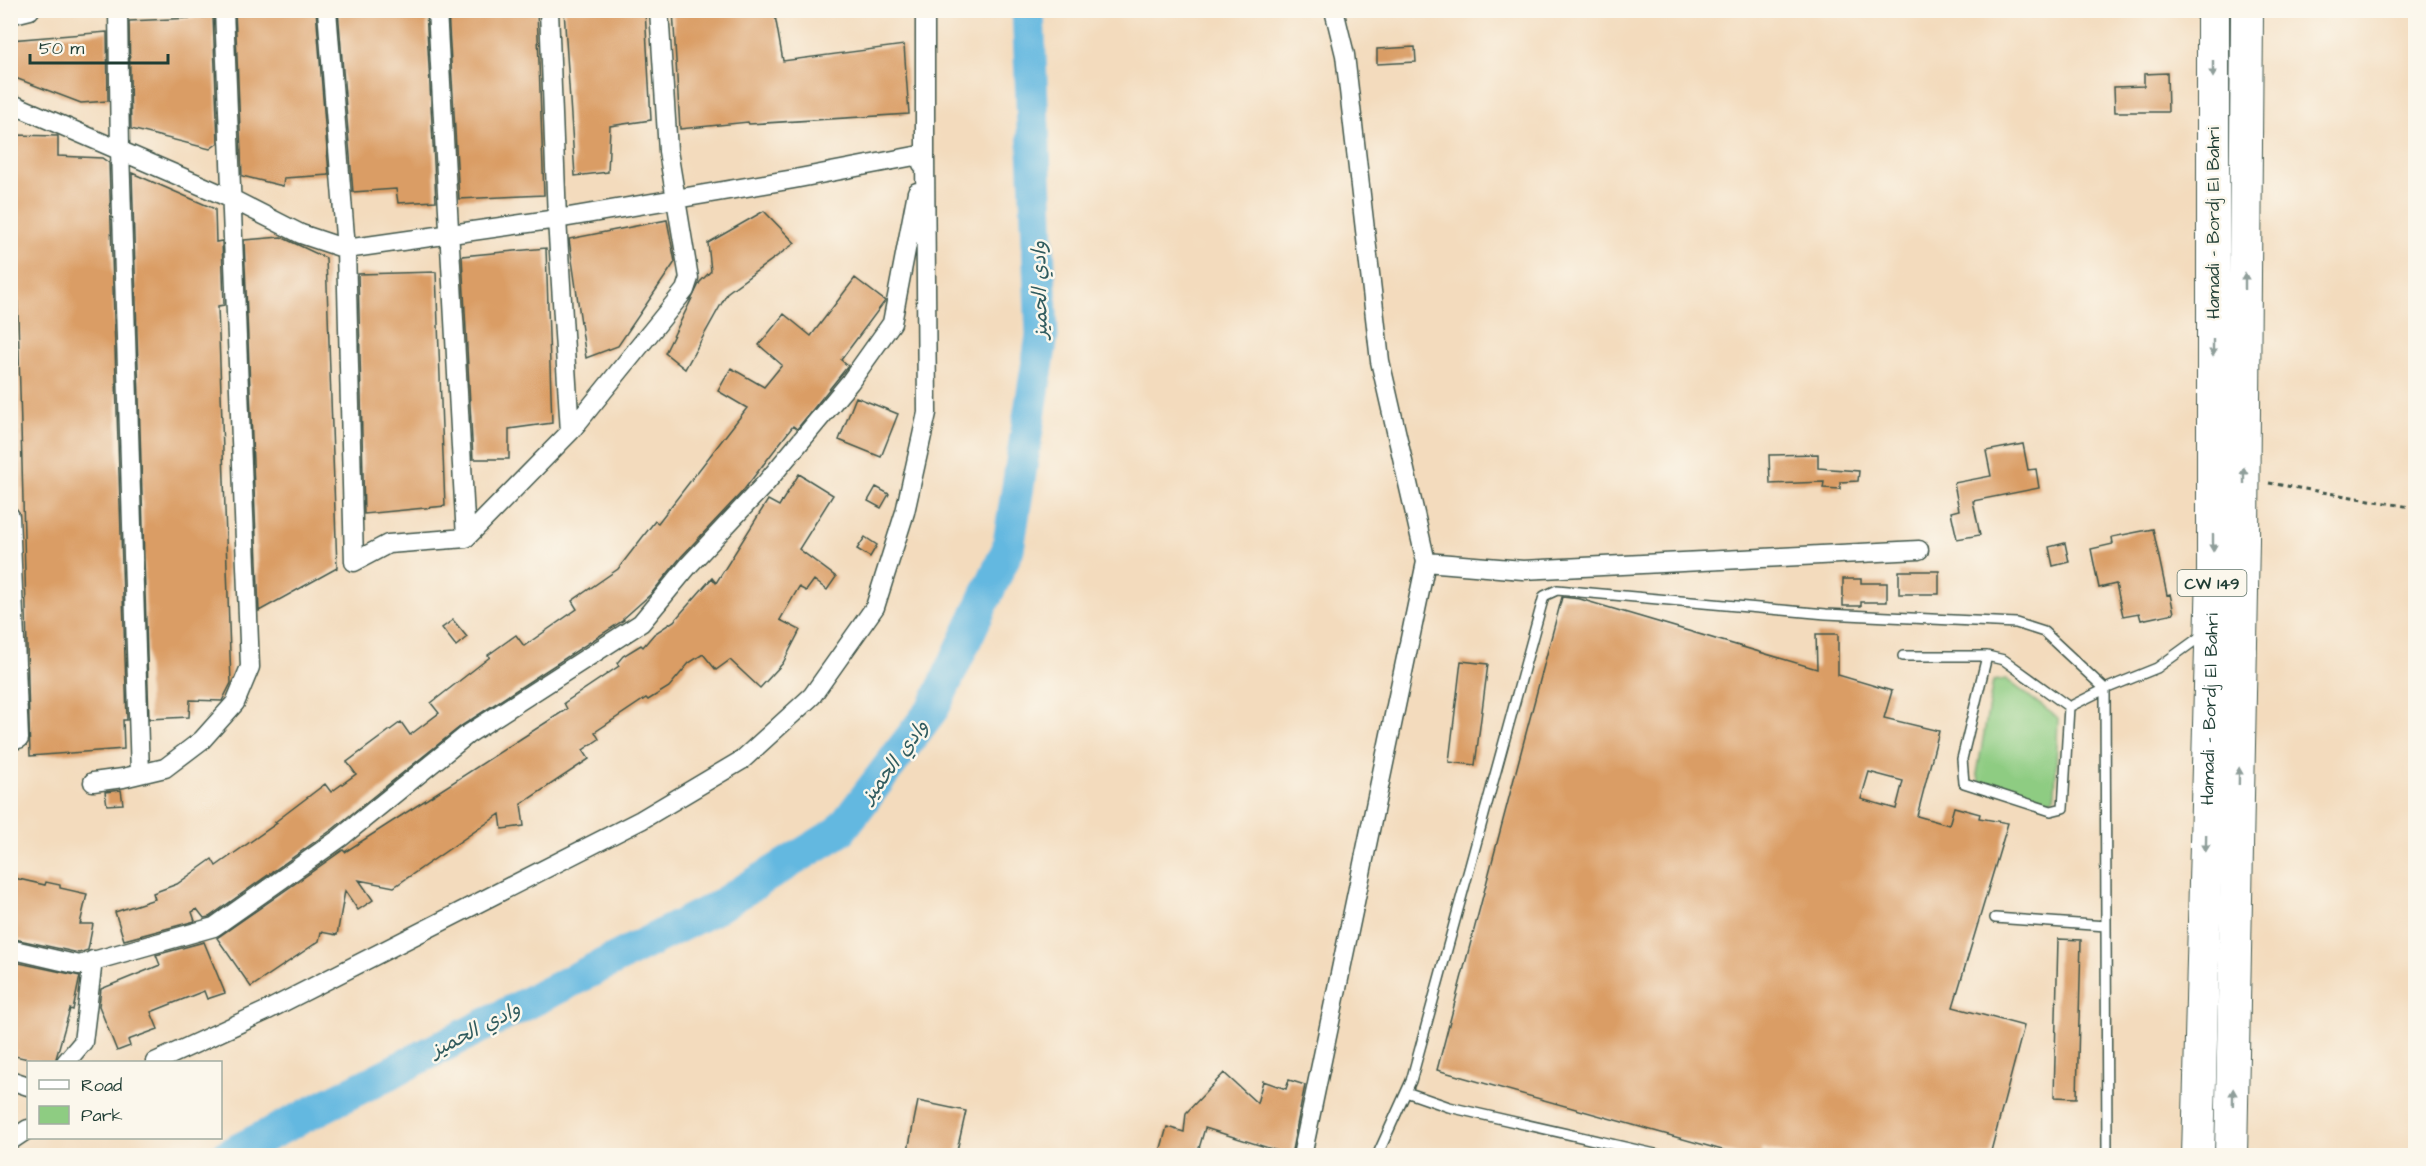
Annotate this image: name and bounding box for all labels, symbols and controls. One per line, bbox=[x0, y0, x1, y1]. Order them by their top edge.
scale bar bbox=[30, 27, 168, 65]
text: 50 m bbox=[39, 36, 84, 61]
one-way arrow bbox=[2208, 59, 2218, 78]
street label: Hamadi - Bordj El Bahri bbox=[2201, 127, 2226, 319]
water label: وادي الحميز bbox=[1025, 240, 1055, 342]
one-way arrow bbox=[2240, 272, 2250, 291]
one-way arrow bbox=[2208, 338, 2218, 357]
one-way arrow bbox=[2239, 467, 2248, 486]
one-way arrow bbox=[2208, 533, 2218, 552]
road number: CW 149 bbox=[2178, 570, 2246, 596]
street label: Hamadi - Bordj El Bahri bbox=[2195, 613, 2225, 805]
water label: وادي الحميز bbox=[852, 714, 936, 811]
one-way arrow bbox=[2234, 767, 2244, 786]
one-way arrow bbox=[2202, 833, 2211, 852]
water label: وادي الحميز bbox=[423, 995, 526, 1066]
legend bbox=[27, 1061, 222, 1139]
text: Road bbox=[81, 1073, 122, 1098]
one-way arrow bbox=[2228, 1088, 2238, 1107]
text: Park bbox=[81, 1103, 123, 1128]

